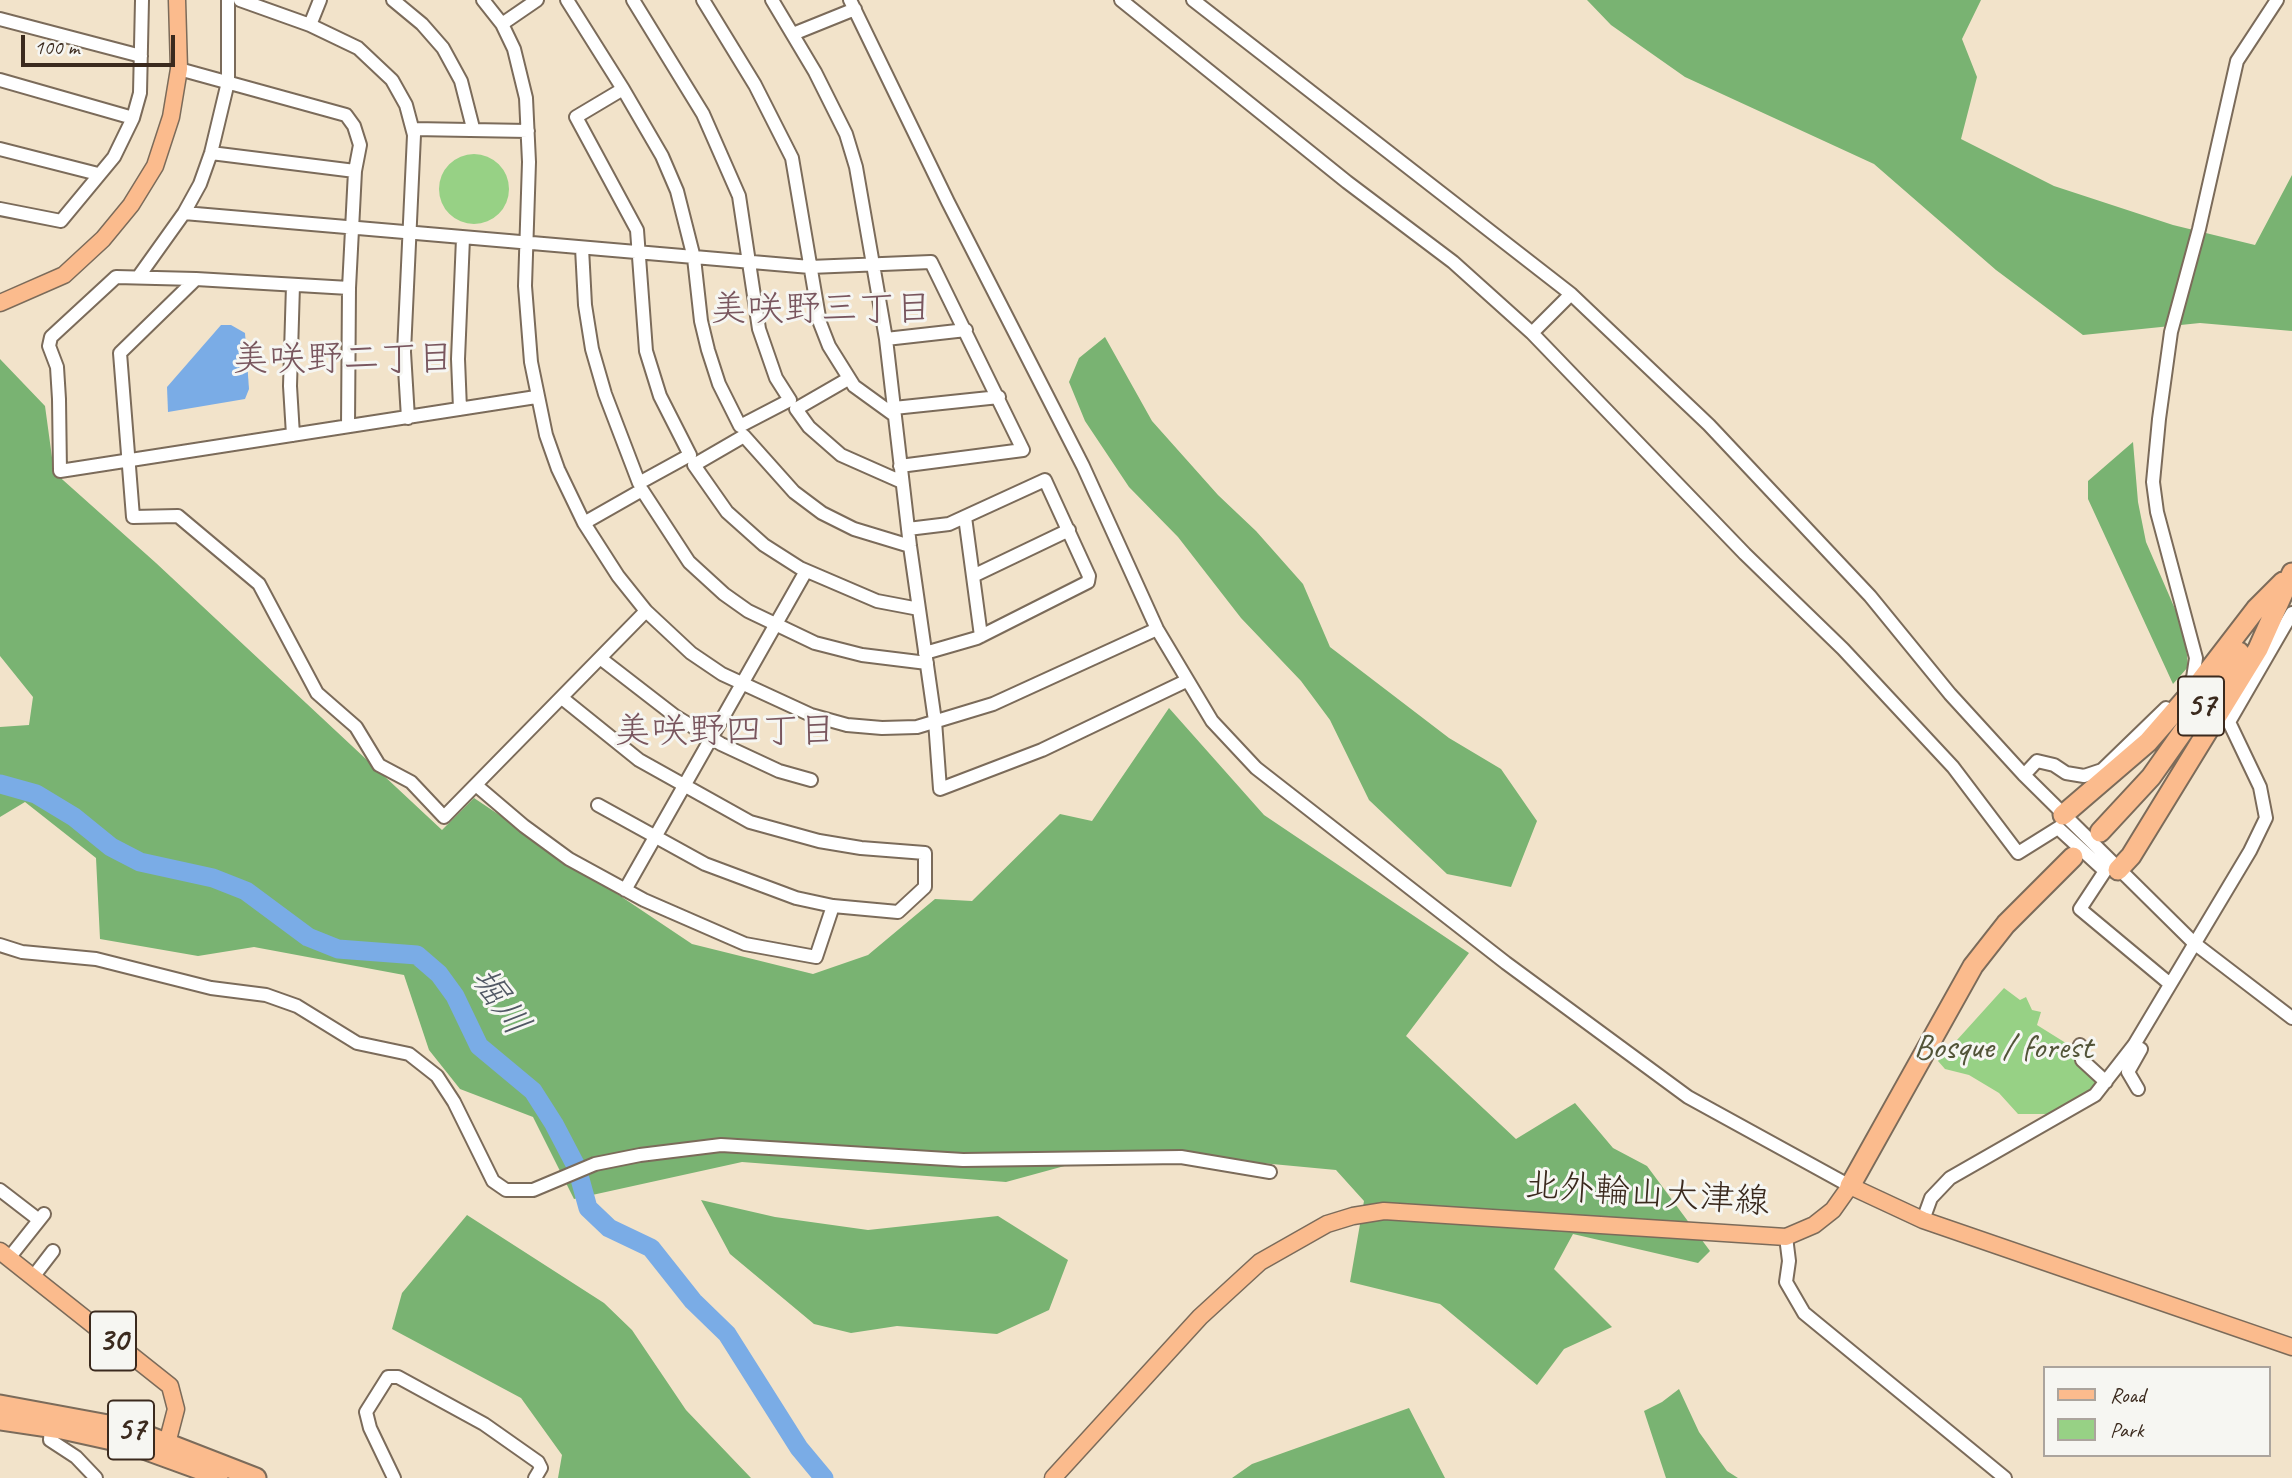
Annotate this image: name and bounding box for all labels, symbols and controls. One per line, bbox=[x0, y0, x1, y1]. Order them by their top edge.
scale bar bbox=[24, 21, 178, 65]
text: 100 m bbox=[34, 34, 79, 60]
district label: 美咲野三丁目 bbox=[710, 288, 932, 332]
district label: 美咲野二丁目 bbox=[232, 338, 454, 382]
road number: 57 bbox=[2178, 677, 2224, 736]
district label: 美咲野四丁目 bbox=[614, 710, 836, 754]
water label: 堀川 bbox=[460, 959, 538, 1045]
park label: Bosque / forest bbox=[1914, 1028, 2092, 1070]
street label: 北外輪山大津線 bbox=[1523, 1166, 1771, 1224]
road number: 30 bbox=[90, 1312, 136, 1371]
legend bbox=[2044, 1366, 2271, 1457]
text: Road bbox=[2110, 1382, 2145, 1408]
road number: 57 bbox=[108, 1400, 154, 1460]
text: Park bbox=[2110, 1417, 2143, 1443]

